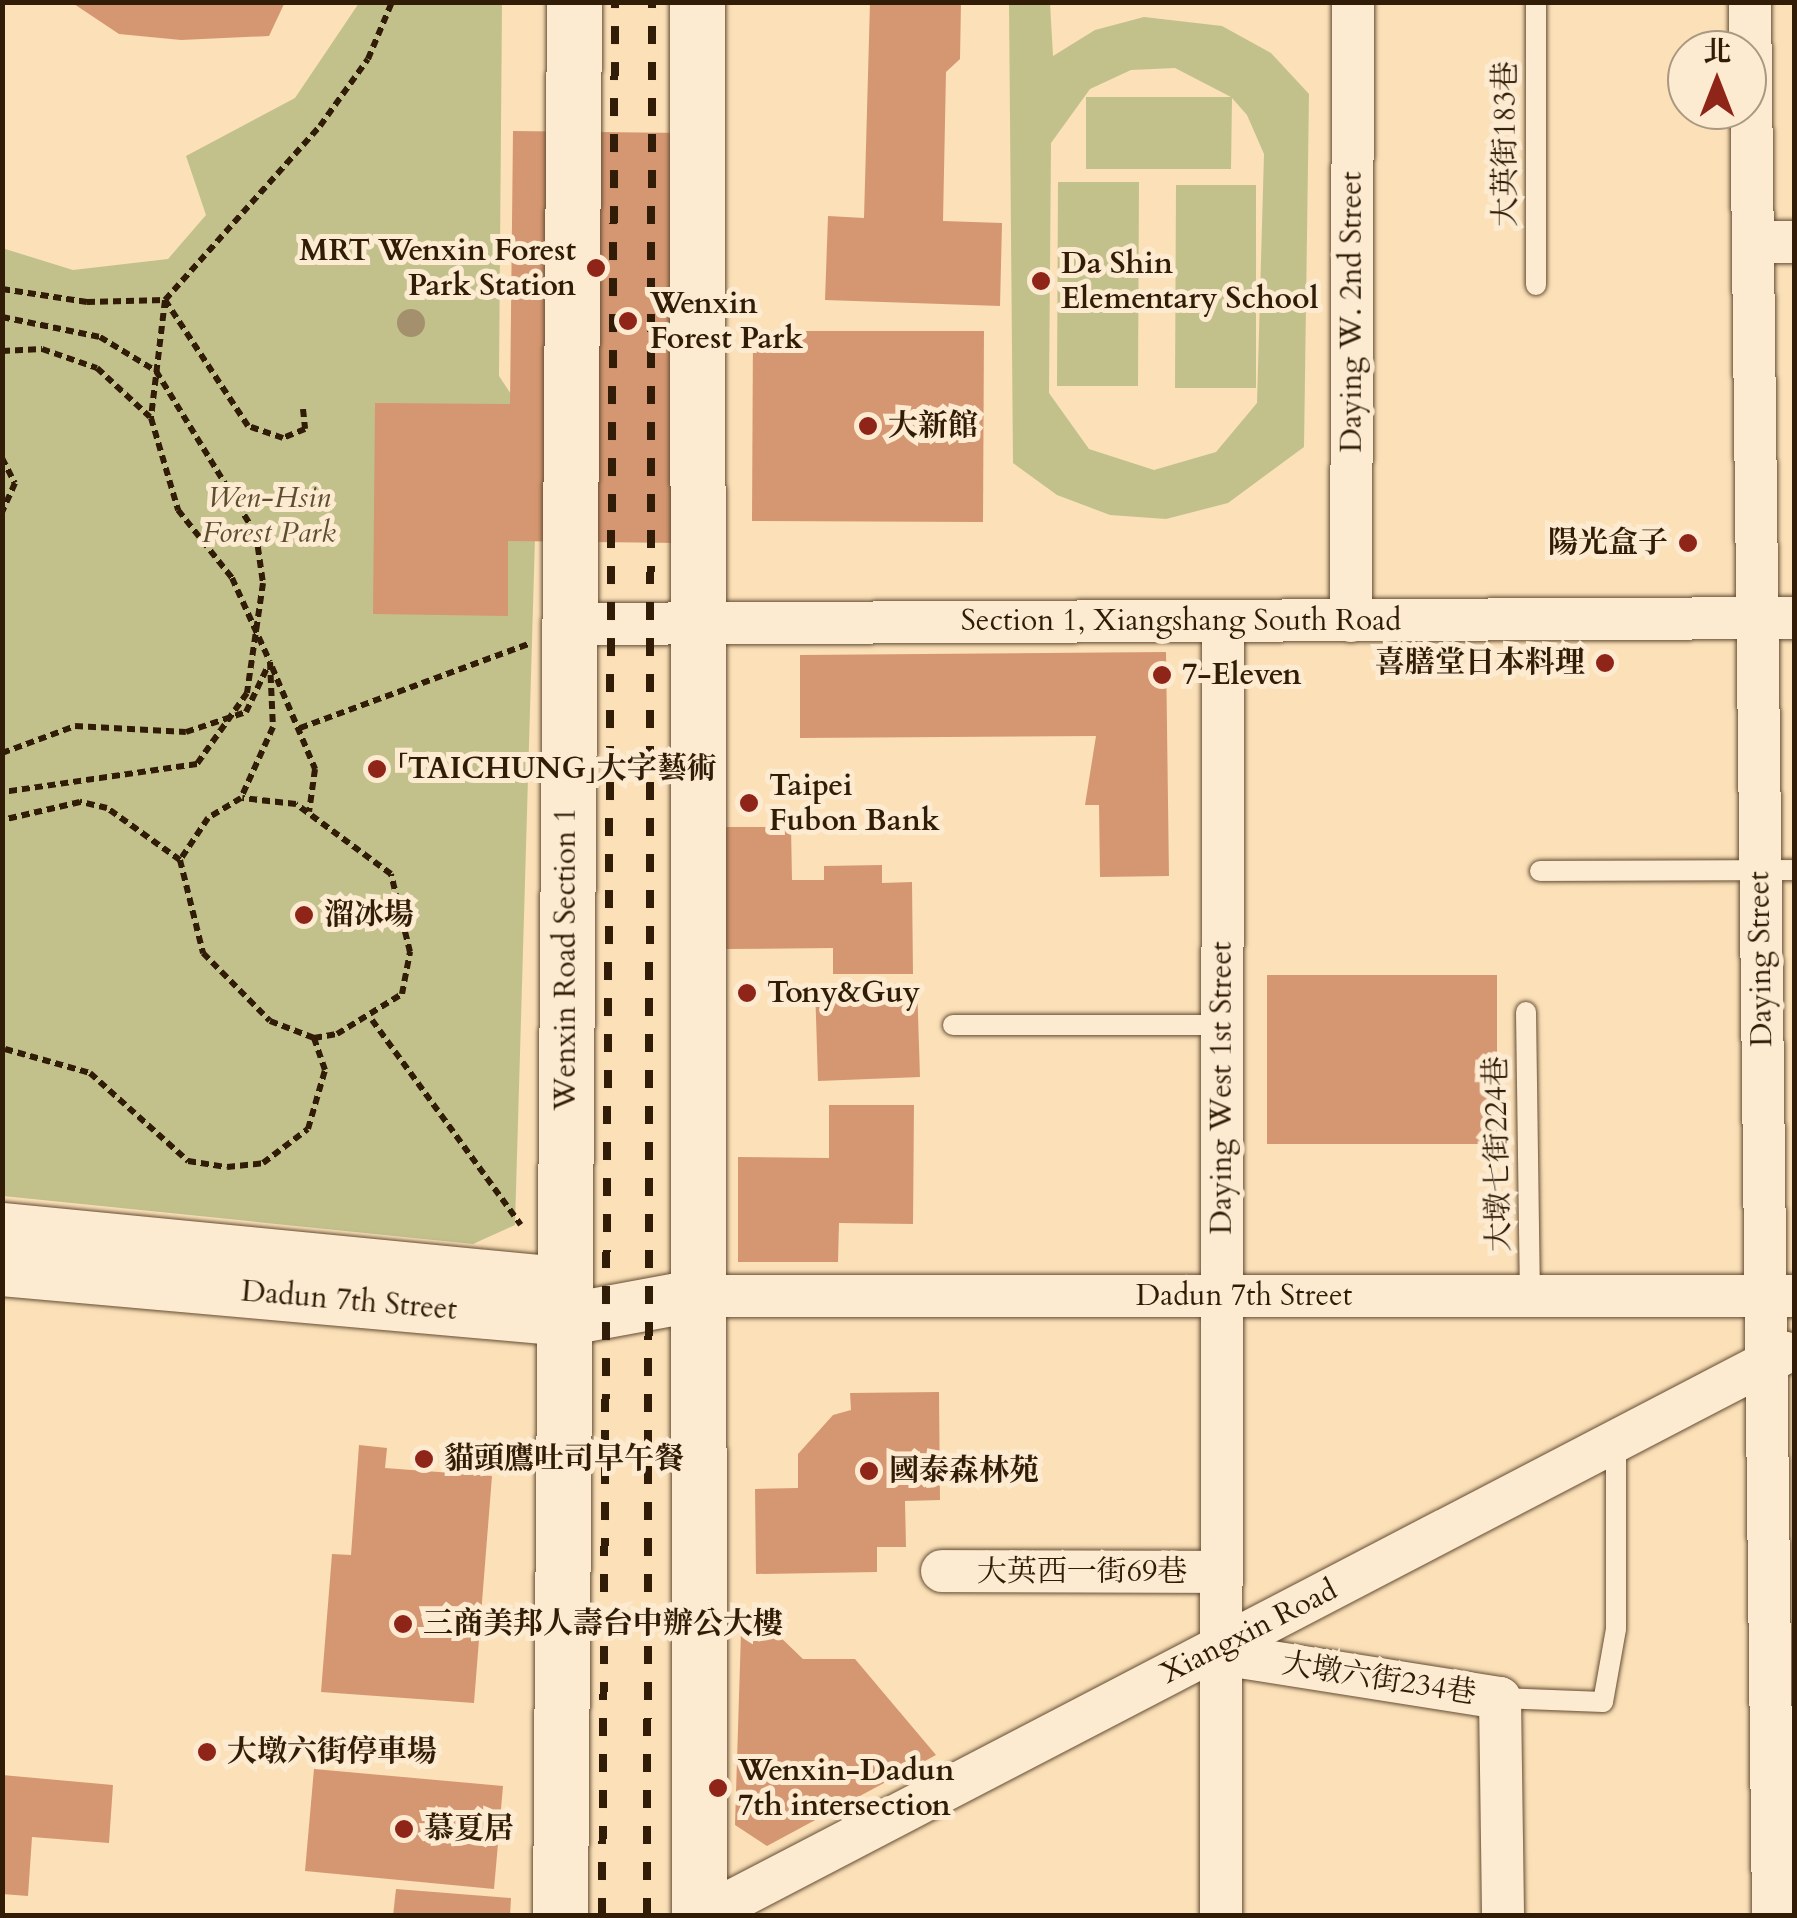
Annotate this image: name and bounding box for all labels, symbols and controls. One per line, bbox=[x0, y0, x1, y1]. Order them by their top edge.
north arrow bbox=[1667, 30, 1767, 130]
text: 北 bbox=[1703, 33, 1731, 71]
street label: 大英街183巷 bbox=[1488, 61, 1524, 227]
street label: Daying W. 2nd Street bbox=[1334, 172, 1370, 452]
place label: MRT Wenxin Forest Park Station bbox=[299, 233, 576, 304]
place label: Da Shin Elementary School bbox=[1061, 246, 1318, 316]
marker: MRT Wenxin Forest Park Station bbox=[585, 257, 607, 279]
marker: Da Shin Elementary School bbox=[1030, 270, 1052, 292]
place label: Wenxin Forest Park bbox=[650, 286, 803, 356]
marker: Wenxin Forest Park bbox=[615, 308, 641, 334]
place label: 大新館 bbox=[888, 408, 978, 444]
marker: 大新館 bbox=[857, 415, 879, 437]
park label: Wen-Hsin Forest Park bbox=[202, 480, 336, 550]
place label: 陽光盒子 bbox=[1548, 525, 1668, 561]
marker: 陽光盒子 bbox=[1677, 532, 1699, 554]
street label: Section 1, Xiangshang South Road bbox=[961, 603, 1401, 639]
place label: 喜膳堂日本料理 bbox=[1375, 645, 1585, 681]
marker: 喜膳堂日本料理 bbox=[1594, 652, 1616, 674]
place label: 7-Eleven bbox=[1182, 657, 1301, 693]
marker: 7-Eleven bbox=[1151, 664, 1173, 686]
place label: 「TAICHUNG」大字藝術 bbox=[397, 751, 717, 787]
marker: 「TAICHUNG」大字藝術 bbox=[366, 758, 388, 780]
place label: Taipei Fubon Bank bbox=[769, 768, 940, 838]
marker: Taipei Fubon Bank bbox=[738, 792, 760, 814]
street label: Wenxin Road Section 1 bbox=[548, 807, 584, 1111]
street label: Daying Street bbox=[1741, 871, 1781, 1047]
place label: 溜冰場 bbox=[324, 897, 414, 933]
marker: 溜冰場 bbox=[293, 904, 315, 926]
street label: Daying West 1st Street bbox=[1204, 942, 1240, 1234]
place label: Tony&Guy bbox=[767, 975, 920, 1011]
marker: Tony&Guy bbox=[736, 982, 758, 1004]
street label: 大墩七街224巷 bbox=[1478, 1056, 1518, 1252]
street label: Dadun 7th Street bbox=[240, 1274, 458, 1328]
street label: Dadun 7th Street bbox=[1136, 1278, 1352, 1314]
place label: 貓頭鷹吐司早午餐 bbox=[444, 1441, 684, 1477]
marker: 貓頭鷹吐司早午餐 bbox=[413, 1448, 435, 1470]
place label: 國泰森林苑 bbox=[889, 1453, 1039, 1489]
marker: 國泰森林苑 bbox=[858, 1460, 880, 1482]
street label: 大英西一街69巷 bbox=[977, 1554, 1187, 1590]
street label: Xiangxin Road bbox=[1155, 1572, 1343, 1692]
place label: 三商美邦人壽台中辦公大樓 bbox=[423, 1606, 783, 1642]
marker: 三商美邦人壽台中辦公大樓 bbox=[392, 1613, 414, 1635]
street label: 大墩六街234巷 bbox=[1279, 1646, 1479, 1712]
place label: 大墩六街停車場 bbox=[227, 1734, 437, 1770]
marker: 大墩六街停車場 bbox=[196, 1741, 218, 1763]
place label: Wenxin-Dadun 7th intersection bbox=[738, 1753, 955, 1824]
marker: Wenxin-Dadun 7th intersection bbox=[707, 1777, 729, 1799]
place label: 慕夏居 bbox=[424, 1811, 514, 1847]
marker: 慕夏居 bbox=[393, 1818, 415, 1840]

